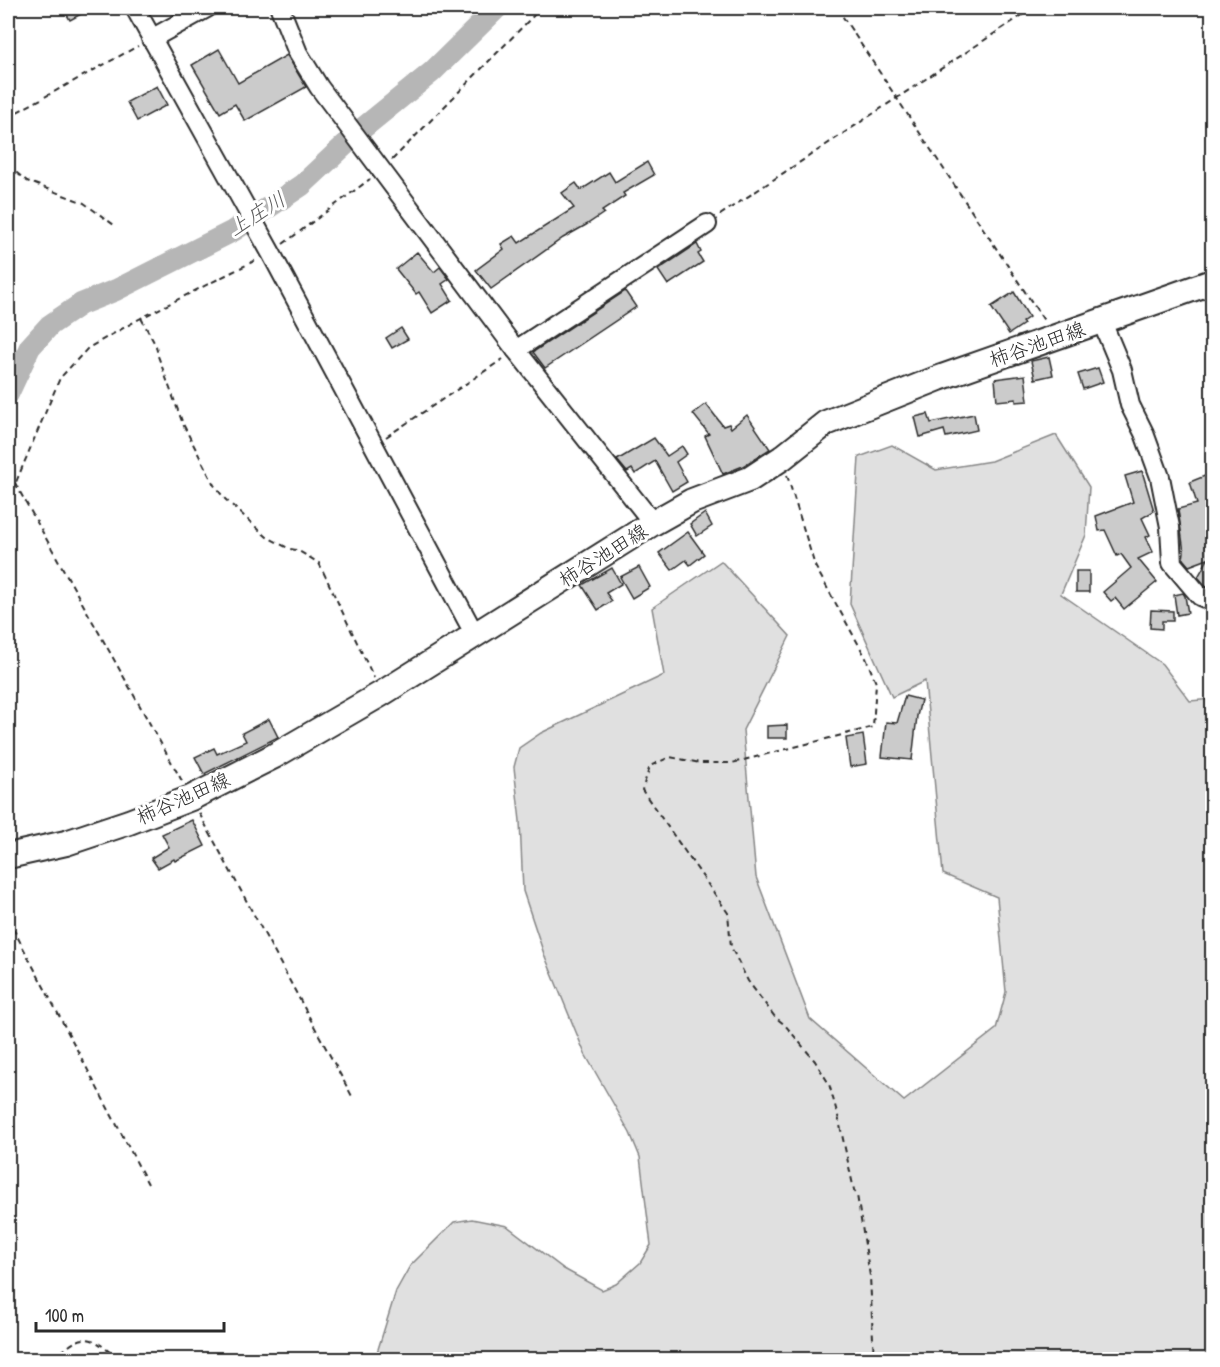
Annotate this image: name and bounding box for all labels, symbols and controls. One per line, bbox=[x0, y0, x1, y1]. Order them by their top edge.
water label: 上庄川 bbox=[222, 185, 291, 243]
street label: 柿谷池田線 bbox=[985, 314, 1089, 373]
street label: 柿谷池田線 bbox=[553, 517, 652, 593]
street label: 柿谷池田線 bbox=[132, 765, 234, 830]
scale bar bbox=[36, 1295, 224, 1333]
text: 100 m bbox=[45, 1303, 84, 1328]

